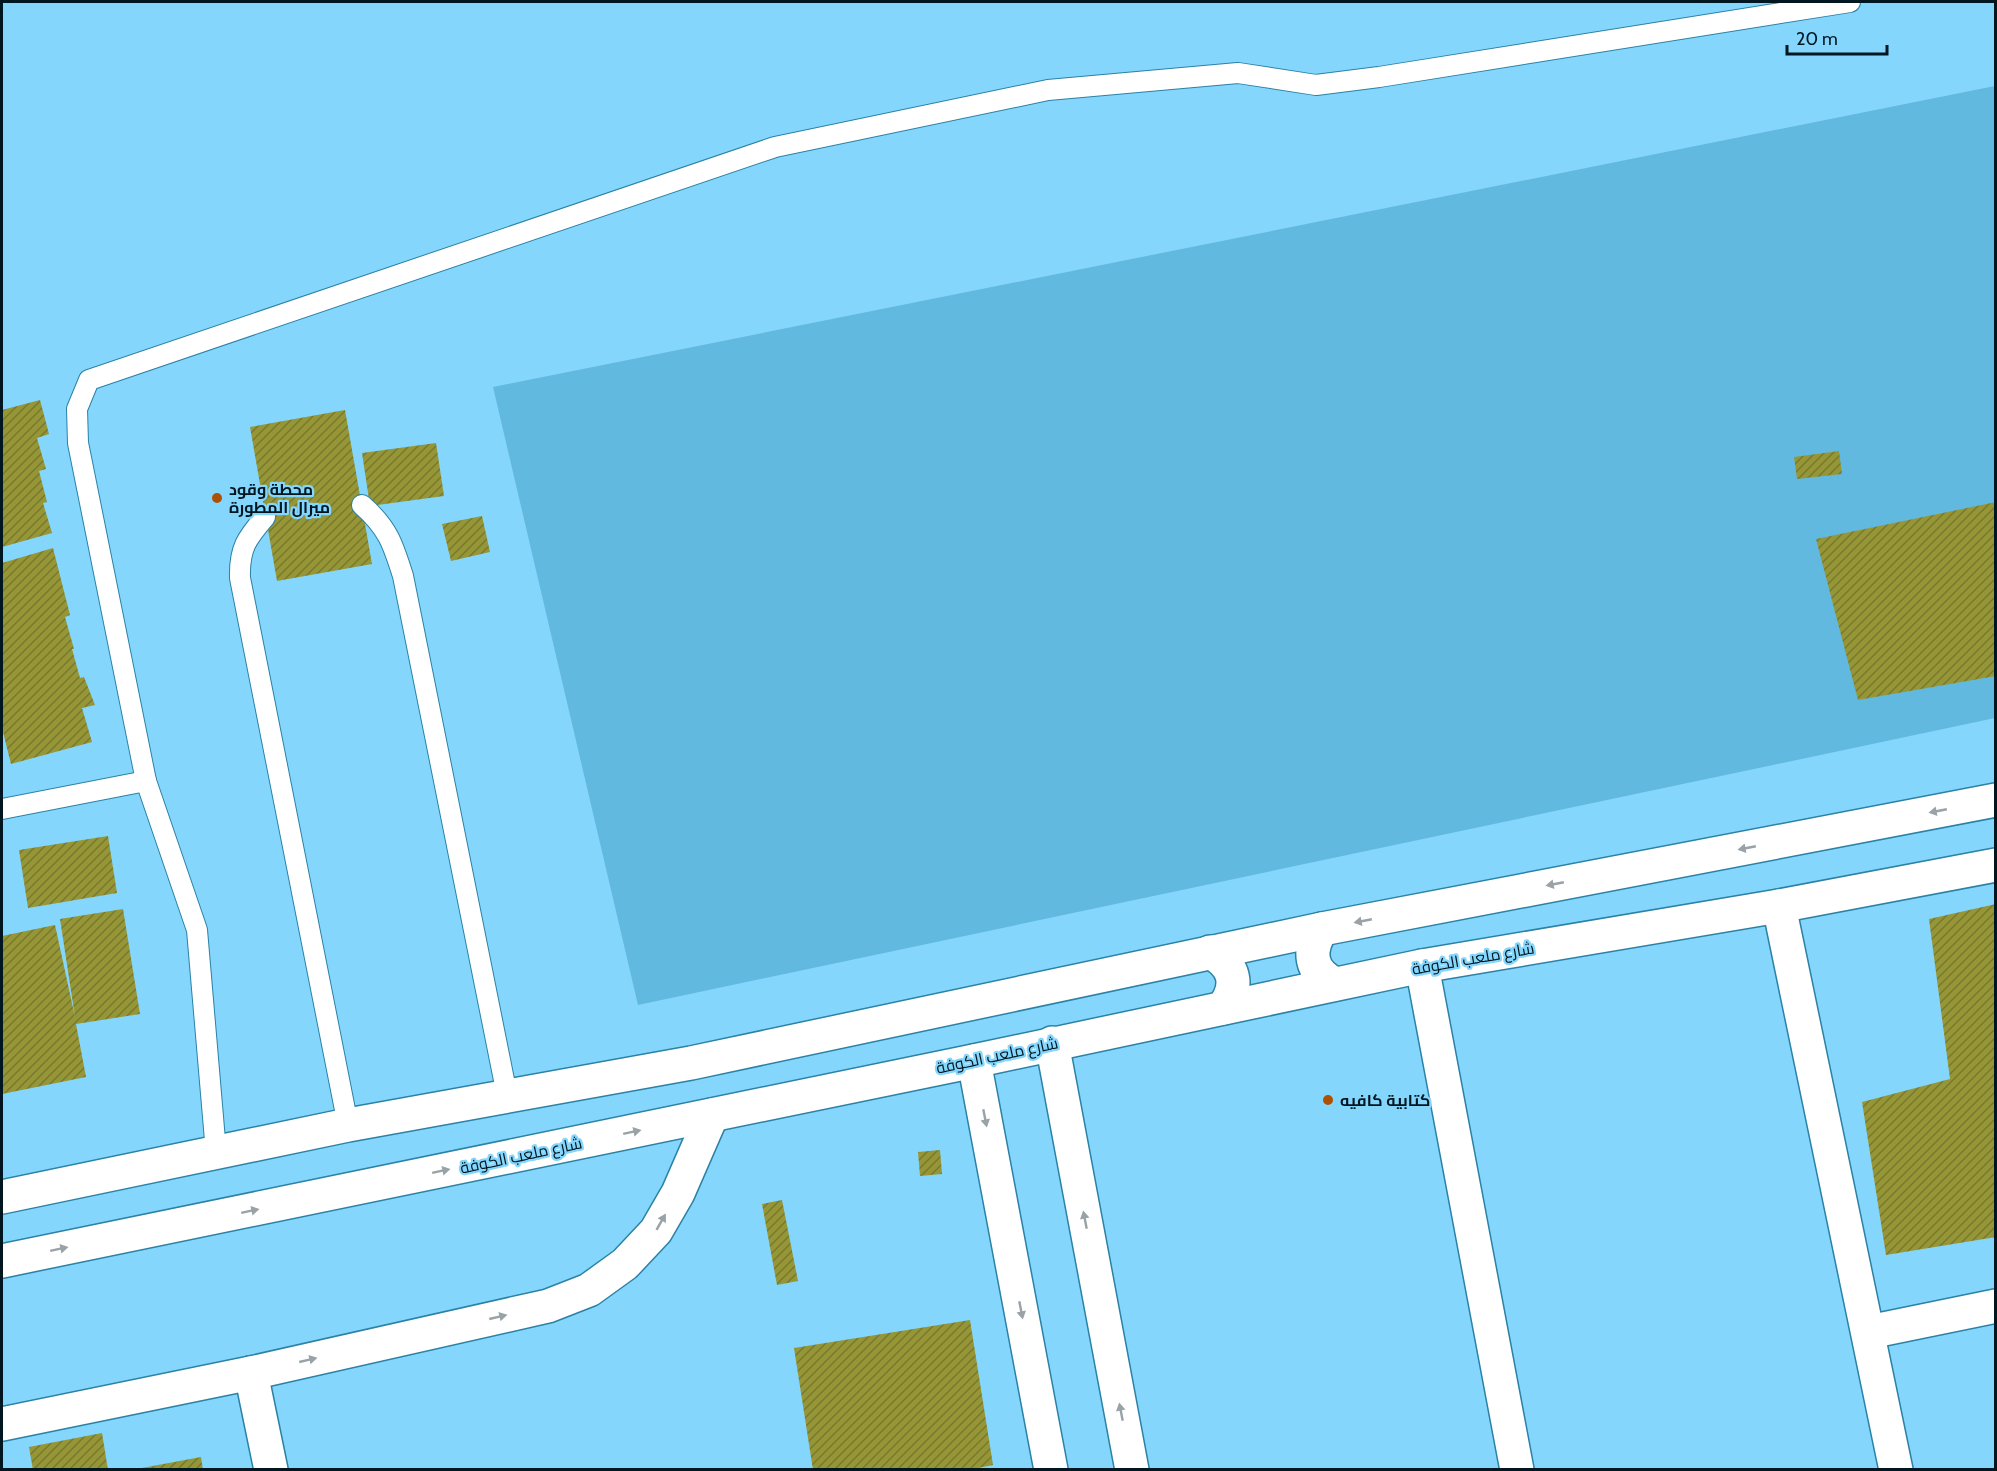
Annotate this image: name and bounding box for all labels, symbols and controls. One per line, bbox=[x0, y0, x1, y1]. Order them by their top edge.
scale bar bbox=[1787, 18, 1888, 56]
text: 20 m bbox=[1796, 28, 1838, 50]
place label: محطة وقود ميرال المطورة bbox=[229, 480, 330, 517]
marker: محطة وقود ميرال المطورة bbox=[210, 491, 224, 505]
one-way arrow bbox=[1928, 807, 1947, 816]
one-way arrow bbox=[1737, 844, 1756, 853]
one-way arrow bbox=[1545, 880, 1564, 889]
one-way arrow bbox=[1354, 917, 1373, 926]
street label: شارع ملعب الكوفة bbox=[1410, 938, 1536, 981]
street label: شارع ملعب الكوفة bbox=[934, 1033, 1060, 1080]
place label: كتابية كافيه bbox=[1340, 1091, 1430, 1110]
marker: كتابية كافيه bbox=[1321, 1093, 1335, 1107]
one-way arrow bbox=[980, 1109, 989, 1128]
one-way arrow bbox=[623, 1127, 642, 1136]
street label: شارع ملعب الكوفة bbox=[458, 1133, 584, 1180]
one-way arrow bbox=[432, 1166, 451, 1175]
one-way arrow bbox=[241, 1205, 259, 1215]
one-way arrow bbox=[1080, 1211, 1089, 1230]
one-way arrow bbox=[656, 1213, 666, 1230]
one-way arrow bbox=[50, 1244, 68, 1254]
one-way arrow bbox=[1016, 1301, 1025, 1320]
one-way arrow bbox=[489, 1312, 508, 1321]
one-way arrow bbox=[299, 1355, 318, 1364]
one-way arrow bbox=[1116, 1402, 1125, 1421]

